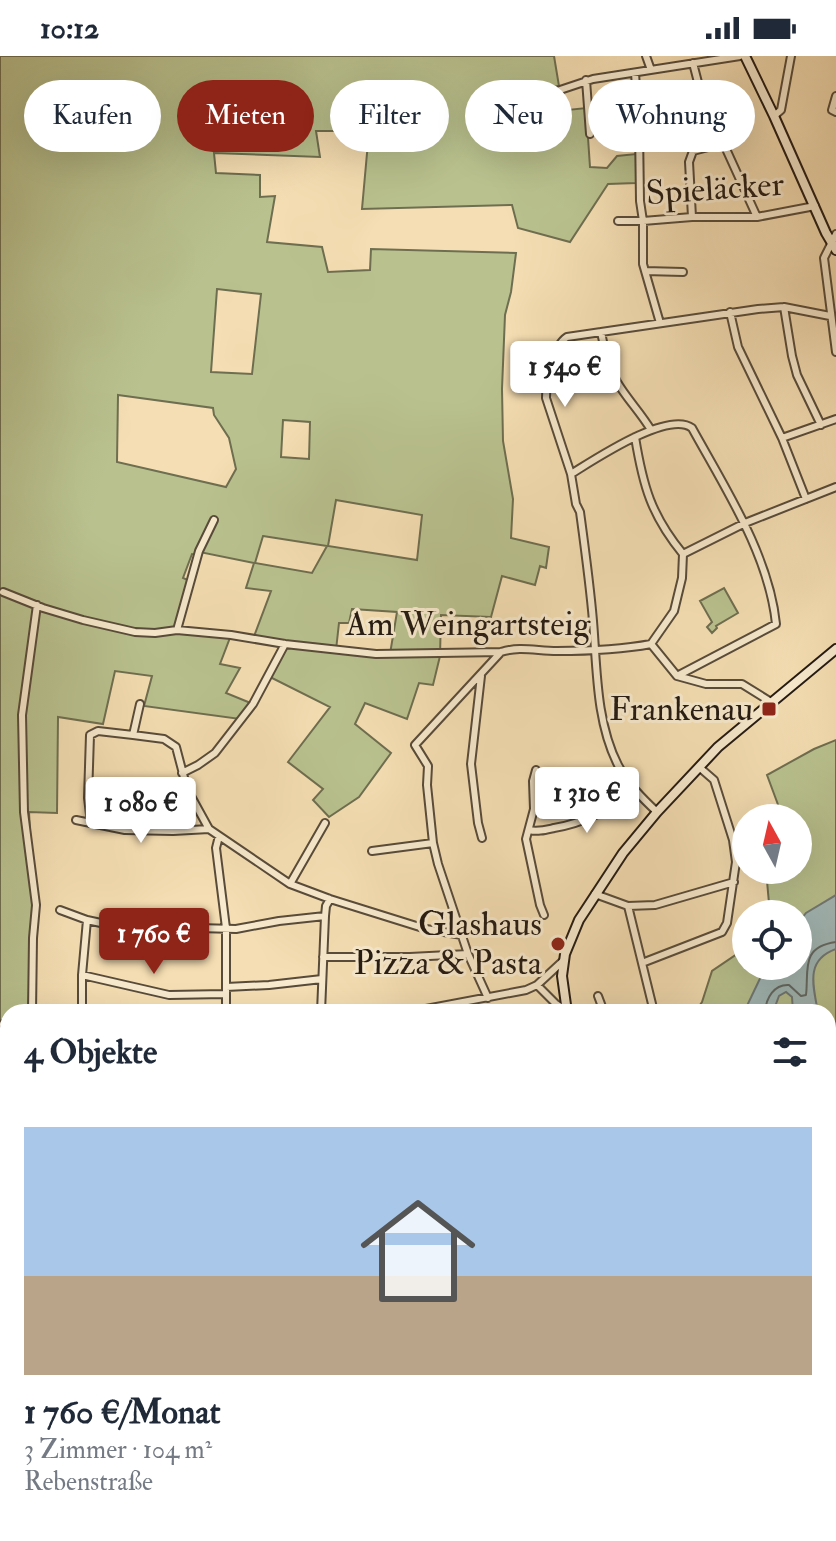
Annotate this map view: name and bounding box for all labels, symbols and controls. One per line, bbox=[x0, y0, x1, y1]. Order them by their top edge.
text: 10:12 bbox=[40, 10, 99, 47]
chip: Kaufen bbox=[24, 80, 161, 152]
chip: Mieten bbox=[177, 80, 314, 152]
chip: Filter bbox=[330, 80, 449, 152]
chip: Neu bbox=[465, 80, 572, 152]
chip: Wohnung bbox=[588, 80, 755, 152]
street label: Spieläcker bbox=[645, 163, 786, 215]
pin: 1 540 € bbox=[491, 341, 639, 409]
text: 1 540 € bbox=[528, 351, 602, 383]
street label: Am Weingartsteig bbox=[345, 603, 592, 646]
place label: Frankenau bbox=[609, 688, 753, 731]
marker: Frankenau bbox=[760, 700, 778, 718]
pin: 1 310 € bbox=[513, 767, 661, 835]
pin: 1 080 € bbox=[67, 777, 215, 845]
text: 1 310 € bbox=[553, 777, 621, 809]
text: 1 080 € bbox=[104, 787, 178, 819]
north arrow bbox=[732, 804, 812, 884]
map controls bbox=[732, 804, 812, 980]
button: locate bbox=[732, 900, 812, 980]
place label: Glashaus Pizza & Pasta bbox=[354, 903, 543, 985]
pin: 1 760 € bbox=[80, 908, 228, 976]
text: 1 760 € bbox=[117, 918, 191, 950]
marker: Glashaus Pizza & Pasta bbox=[549, 935, 567, 953]
icon: filters bbox=[768, 1030, 812, 1074]
text: 4 Objekte bbox=[24, 1031, 157, 1074]
icon: home bbox=[346, 1179, 490, 1323]
text: 1 760 €/Monat bbox=[24, 1391, 221, 1434]
text: 3 Zimmer · 104 m² bbox=[24, 1434, 212, 1466]
text: Rebenstraße bbox=[24, 1466, 153, 1498]

